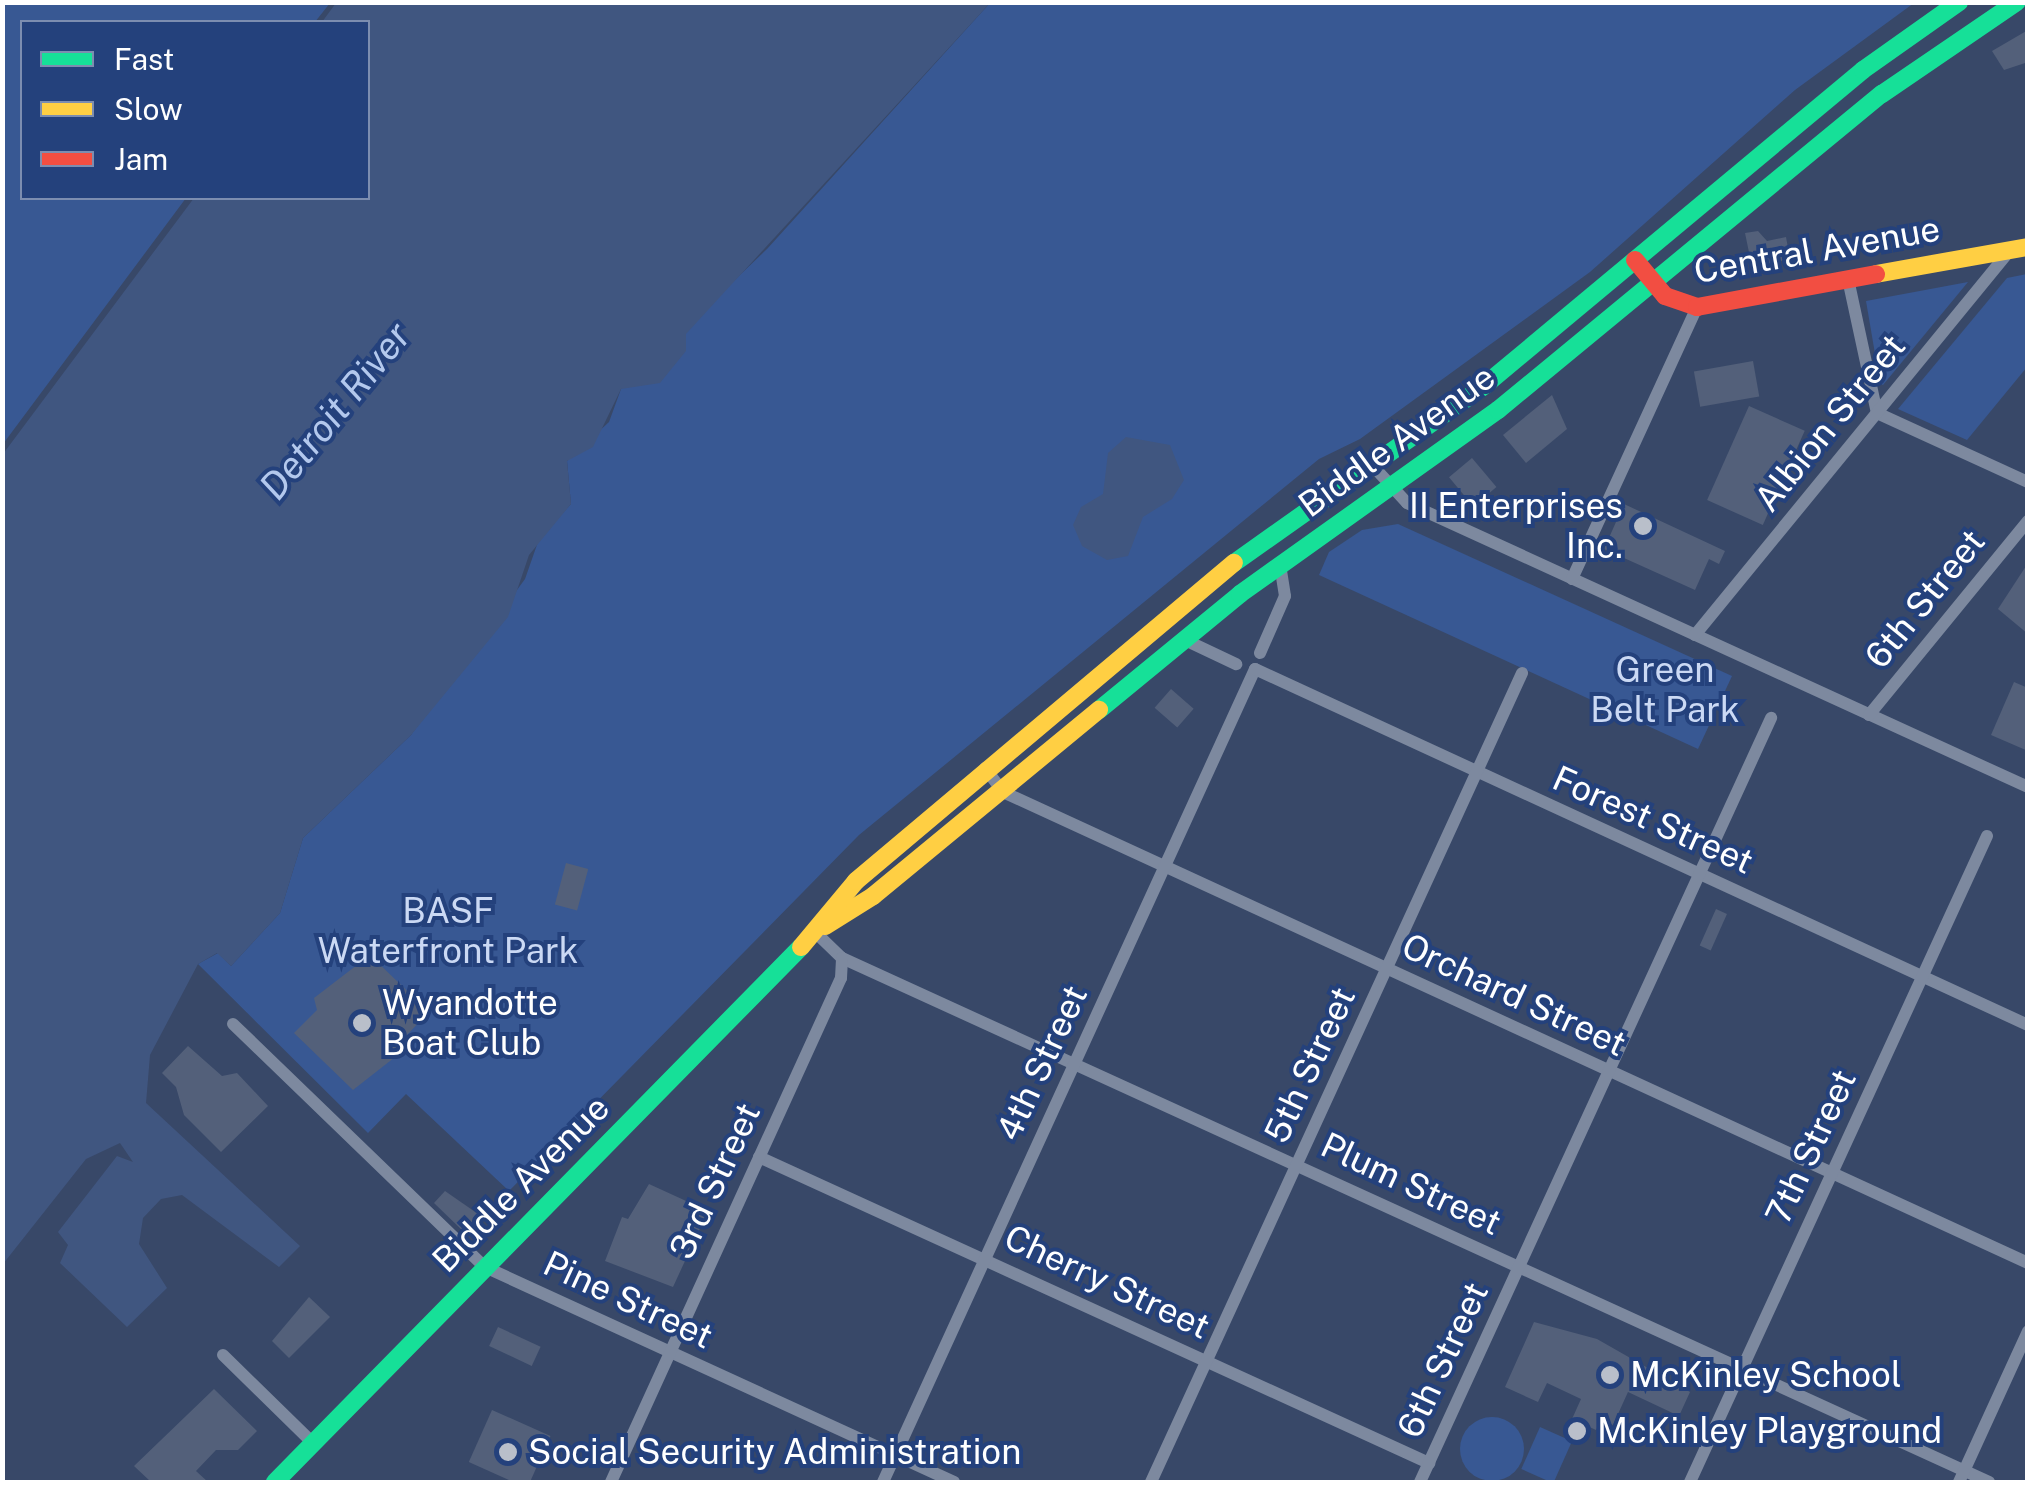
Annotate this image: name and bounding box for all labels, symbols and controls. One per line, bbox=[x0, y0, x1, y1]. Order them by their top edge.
legend bbox=[20, 20, 370, 200]
text: Fast bbox=[114, 41, 174, 77]
text: Slow bbox=[114, 91, 183, 127]
text: Jam bbox=[114, 141, 168, 177]
street label: Central Avenue bbox=[1691, 208, 1943, 292]
water label: Detroit River bbox=[250, 313, 420, 509]
street label: Albion Street bbox=[1746, 326, 1914, 520]
street label: Biddle Avenue bbox=[1291, 356, 1503, 526]
place label: II Enterprises Inc. bbox=[1409, 485, 1623, 567]
marker: II Enterprises Inc. bbox=[1632, 515, 1654, 537]
street label: 6th Street bbox=[1856, 521, 1994, 677]
park label: Green Belt Park bbox=[1590, 649, 1740, 731]
street label: Forest Street bbox=[1546, 757, 1760, 883]
park label: BASF Waterfront Park bbox=[318, 890, 578, 972]
street label: Orchard Street bbox=[1395, 925, 1633, 1065]
street label: 4th Street bbox=[988, 979, 1096, 1147]
street label: 5th Street bbox=[1256, 980, 1364, 1150]
place label: Wyandotte Boat Club bbox=[382, 982, 558, 1064]
marker: Wyandotte Boat Club bbox=[351, 1012, 373, 1034]
street label: 7th Street bbox=[1757, 1063, 1865, 1231]
street label: Biddle Avenue bbox=[424, 1087, 618, 1281]
street label: 3rd Street bbox=[661, 1096, 769, 1266]
street label: Plum Street bbox=[1314, 1124, 1508, 1244]
street label: Cherry Street bbox=[998, 1216, 1216, 1348]
street label: Pine Street bbox=[537, 1243, 719, 1357]
street label: 6th Street bbox=[1389, 1276, 1497, 1444]
place label: McKinley School bbox=[1630, 1354, 1902, 1396]
marker: McKinley School bbox=[1599, 1364, 1621, 1386]
place label: McKinley Playground bbox=[1597, 1410, 1942, 1452]
marker: McKinley Playground bbox=[1566, 1420, 1588, 1442]
place label: Social Security Administration bbox=[528, 1431, 1021, 1473]
marker: Social Security Administration bbox=[497, 1441, 519, 1463]

